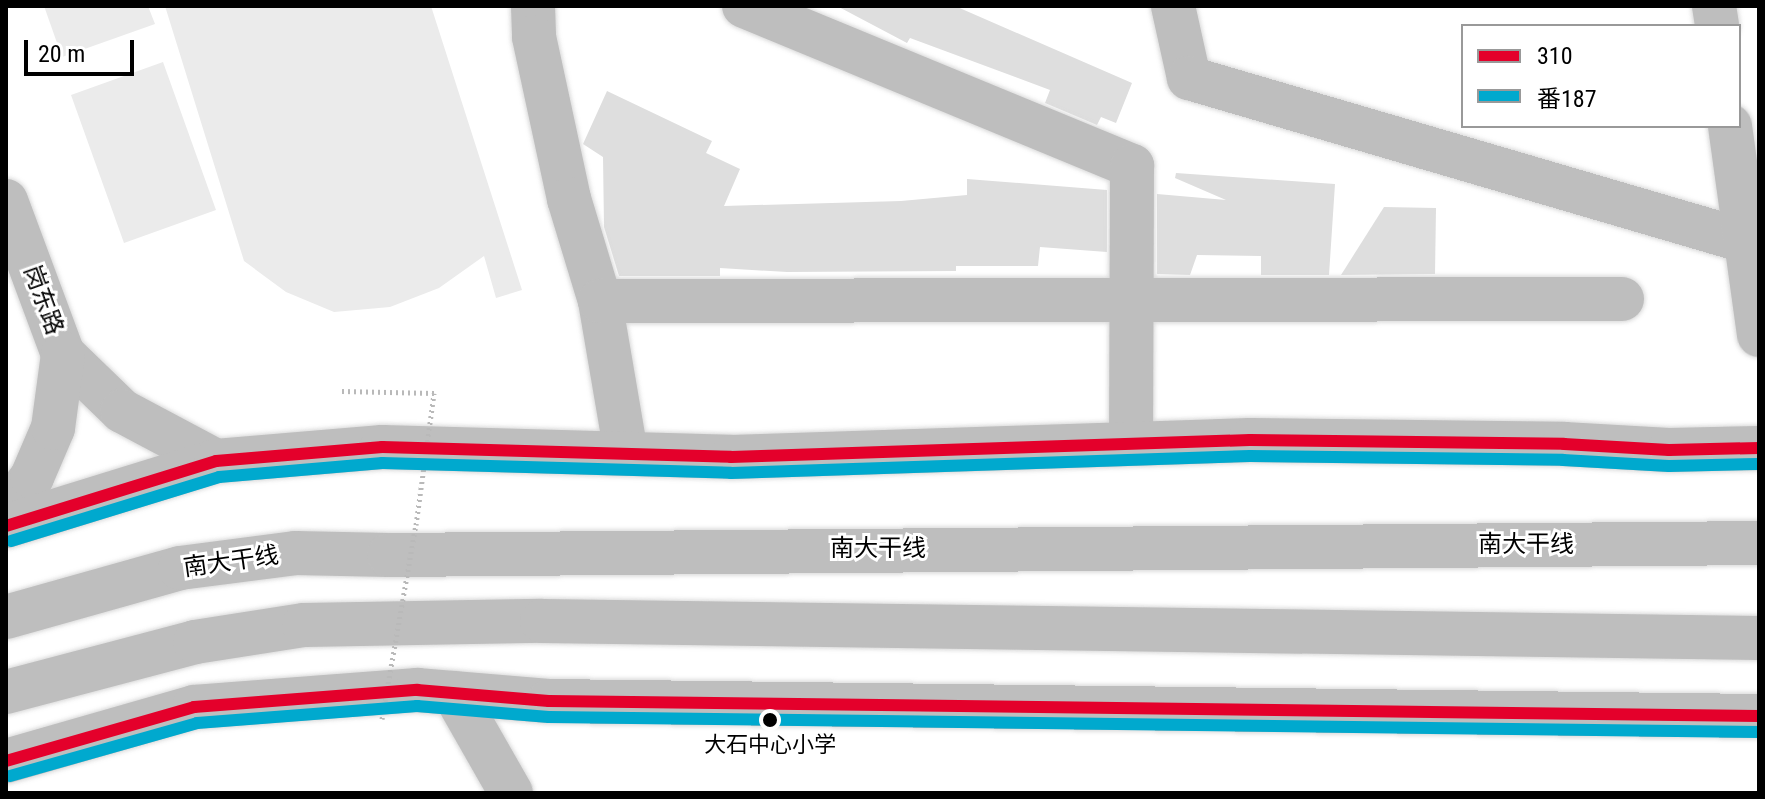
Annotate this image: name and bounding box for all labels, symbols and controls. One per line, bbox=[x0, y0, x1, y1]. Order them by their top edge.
scale bar bbox=[28, 24, 138, 74]
legend bbox=[1461, 24, 1741, 128]
text: 20 m bbox=[38, 40, 85, 68]
text: 310 bbox=[1537, 42, 1573, 70]
text: 番187 bbox=[1537, 85, 1597, 113]
street label: 岗东路 bbox=[17, 261, 69, 339]
street label: 南大干线 bbox=[1478, 531, 1574, 559]
street label: 南大干线 bbox=[830, 535, 926, 563]
street label: 南大干线 bbox=[181, 541, 281, 583]
marker: 大石中心小学 bbox=[762, 712, 778, 728]
place label: 大石中心小学 bbox=[704, 732, 836, 758]

